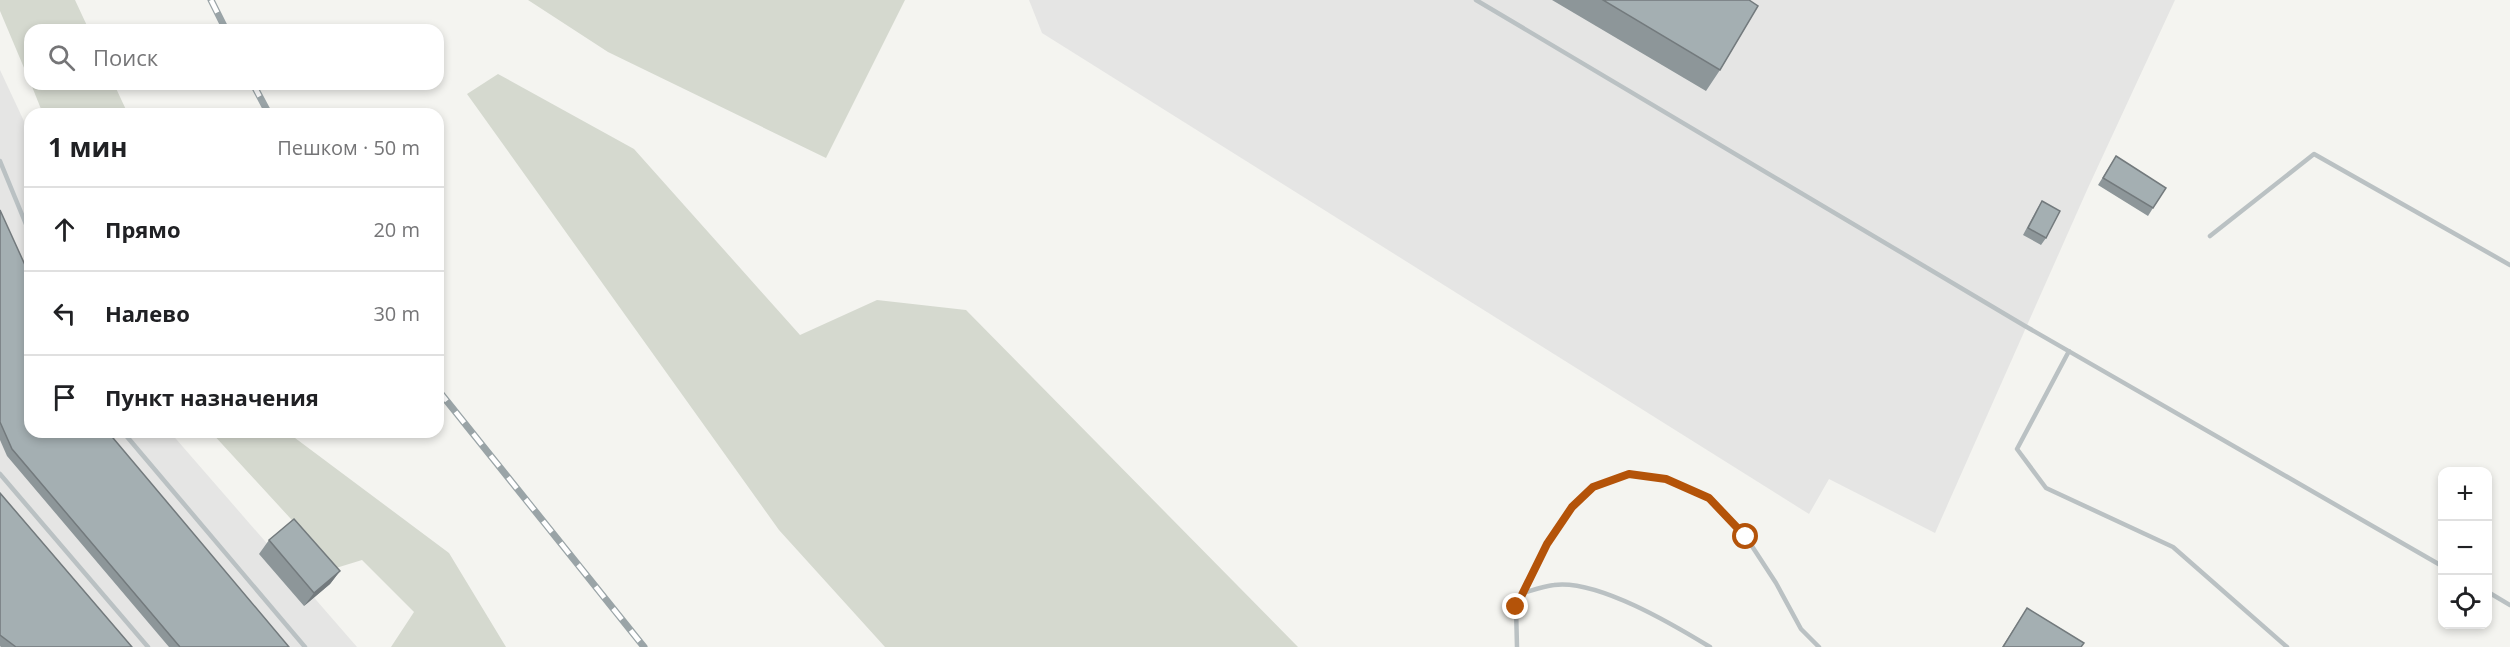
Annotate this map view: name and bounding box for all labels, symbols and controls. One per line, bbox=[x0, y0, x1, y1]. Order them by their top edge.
search box bbox=[24, 24, 444, 90]
icon: search bbox=[45, 41, 78, 74]
text: Поиск bbox=[93, 42, 158, 72]
text: 1 мин bbox=[48, 129, 128, 165]
text: Пешком · 50 m bbox=[277, 134, 420, 161]
icon: ahead bbox=[48, 213, 81, 246]
text: Прямо bbox=[105, 214, 181, 244]
text: 20 m bbox=[373, 216, 420, 243]
icon: left bbox=[48, 297, 81, 330]
text: Налево bbox=[105, 298, 190, 328]
text: 30 m bbox=[373, 300, 420, 327]
icon: arrive bbox=[48, 381, 81, 414]
text: Пункт назначения bbox=[105, 382, 319, 412]
map controls bbox=[2438, 467, 2492, 629]
button: + bbox=[2438, 467, 2492, 521]
button: − bbox=[2438, 521, 2492, 575]
route start bbox=[1732, 523, 1758, 549]
button: locate bbox=[2438, 575, 2492, 629]
route end bbox=[1502, 593, 1528, 619]

